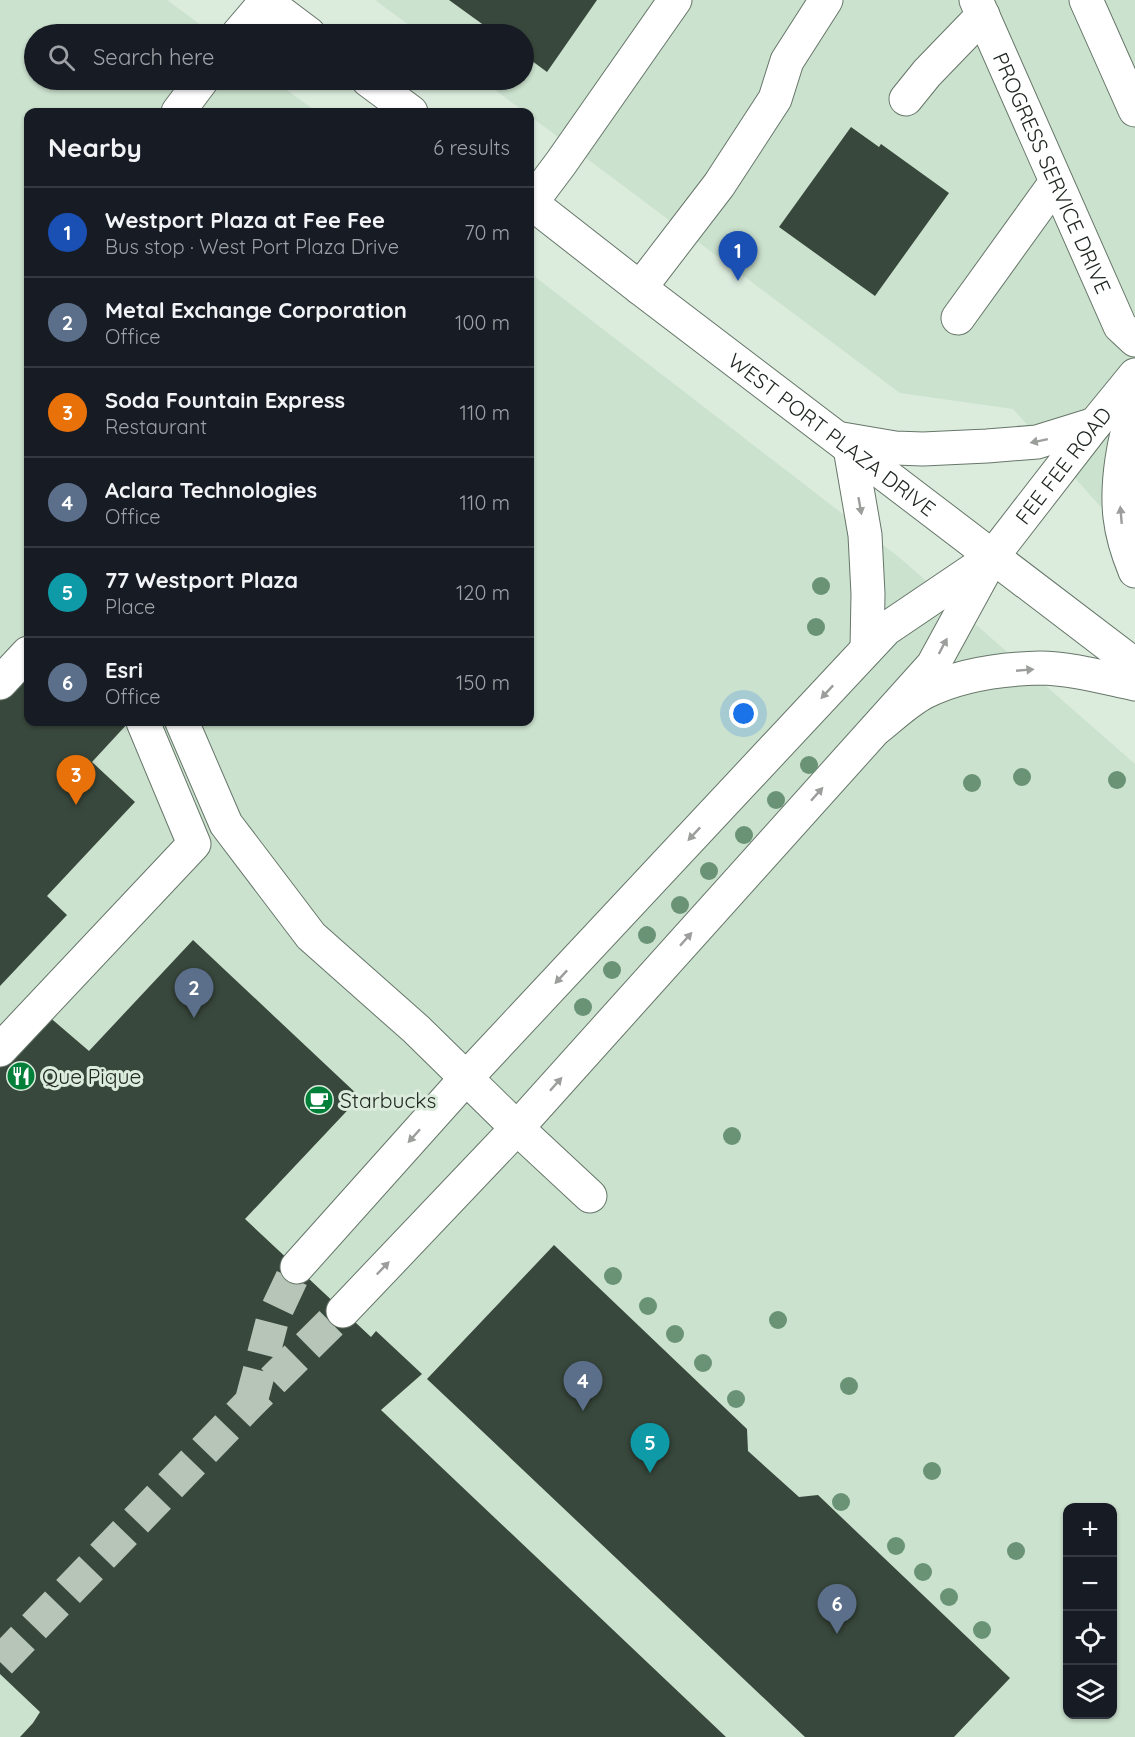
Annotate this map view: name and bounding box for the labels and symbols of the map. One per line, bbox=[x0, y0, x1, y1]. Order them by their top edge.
street label: PROGRESS SERVICE DRIVE bbox=[988, 48, 1117, 297]
pin: 1 bbox=[718, 232, 758, 281]
street label: WEST PORT PLAZA DRIVE bbox=[723, 347, 941, 521]
street label: FEE FEE ROAD bbox=[1009, 401, 1117, 529]
one-way arrow bbox=[1029, 437, 1048, 446]
one-way arrow bbox=[856, 496, 865, 515]
one-way arrow bbox=[1116, 505, 1126, 524]
one-way arrow bbox=[938, 638, 948, 655]
one-way arrow bbox=[1016, 665, 1035, 674]
one-way arrow bbox=[821, 685, 835, 699]
your location bbox=[729, 699, 758, 728]
pin: 3 bbox=[56, 756, 96, 805]
one-way arrow bbox=[810, 787, 823, 802]
one-way arrow bbox=[687, 827, 701, 842]
one-way arrow bbox=[679, 932, 693, 946]
pin: 2 bbox=[174, 968, 214, 1018]
one-way arrow bbox=[554, 969, 568, 984]
restaurant icon: Que Pique bbox=[5, 1060, 37, 1092]
place label: Que Pique bbox=[42, 1063, 141, 1089]
one-way arrow bbox=[549, 1077, 562, 1092]
cafe icon: Starbucks bbox=[303, 1084, 335, 1116]
place label: Starbucks bbox=[340, 1087, 436, 1113]
one-way arrow bbox=[407, 1129, 421, 1144]
one-way arrow bbox=[376, 1261, 390, 1276]
pin: 4 bbox=[564, 1362, 602, 1411]
pin: 5 bbox=[630, 1424, 670, 1473]
pin: 6 bbox=[818, 1584, 856, 1634]

